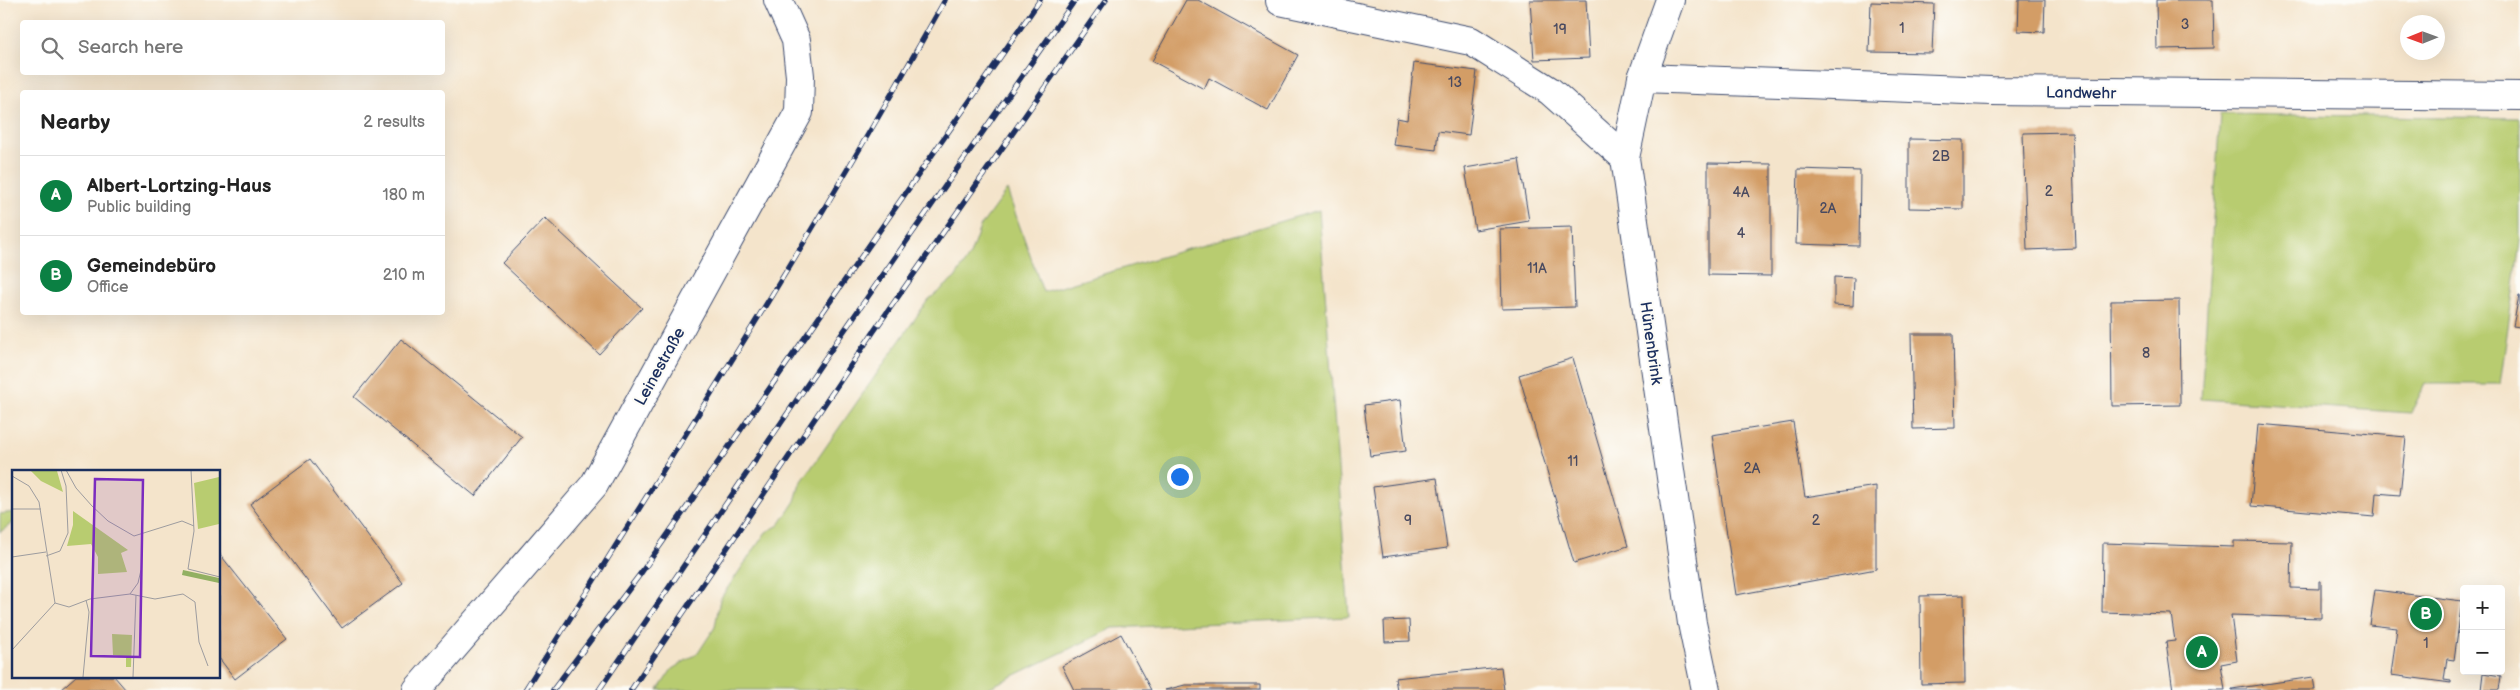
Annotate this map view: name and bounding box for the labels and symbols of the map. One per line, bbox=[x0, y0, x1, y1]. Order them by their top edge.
north arrow bbox=[2400, 15, 2445, 60]
house number: 3 bbox=[2181, 16, 2189, 33]
house number: 1 bbox=[1899, 20, 1905, 37]
house number: 19 bbox=[1553, 21, 1567, 38]
house number: 13 bbox=[1448, 74, 1462, 91]
street label: Landwehr bbox=[2046, 83, 2116, 104]
house number: 2B bbox=[1932, 148, 1950, 165]
house number: 2 bbox=[2045, 183, 2054, 200]
house number: 4A bbox=[1732, 184, 1750, 201]
house number: 2A bbox=[1820, 200, 1837, 217]
house number: 4 bbox=[1737, 225, 1746, 242]
house number: 11A bbox=[1527, 260, 1547, 277]
street label: Hünenbrink bbox=[1635, 300, 1666, 386]
street label: Leinestraße bbox=[631, 324, 690, 409]
house number: 8 bbox=[2142, 345, 2150, 362]
house number: 11 bbox=[1568, 453, 1578, 470]
house number: 2A bbox=[1744, 460, 1761, 477]
your location bbox=[1167, 464, 1193, 490]
inset map bbox=[12, 470, 220, 678]
house number: 9 bbox=[1404, 512, 1412, 529]
house number: 2 bbox=[1812, 512, 1821, 529]
pin: B bbox=[2410, 595, 2442, 633]
pin: A bbox=[2186, 633, 2218, 671]
house number: 1 bbox=[2423, 635, 2429, 652]

